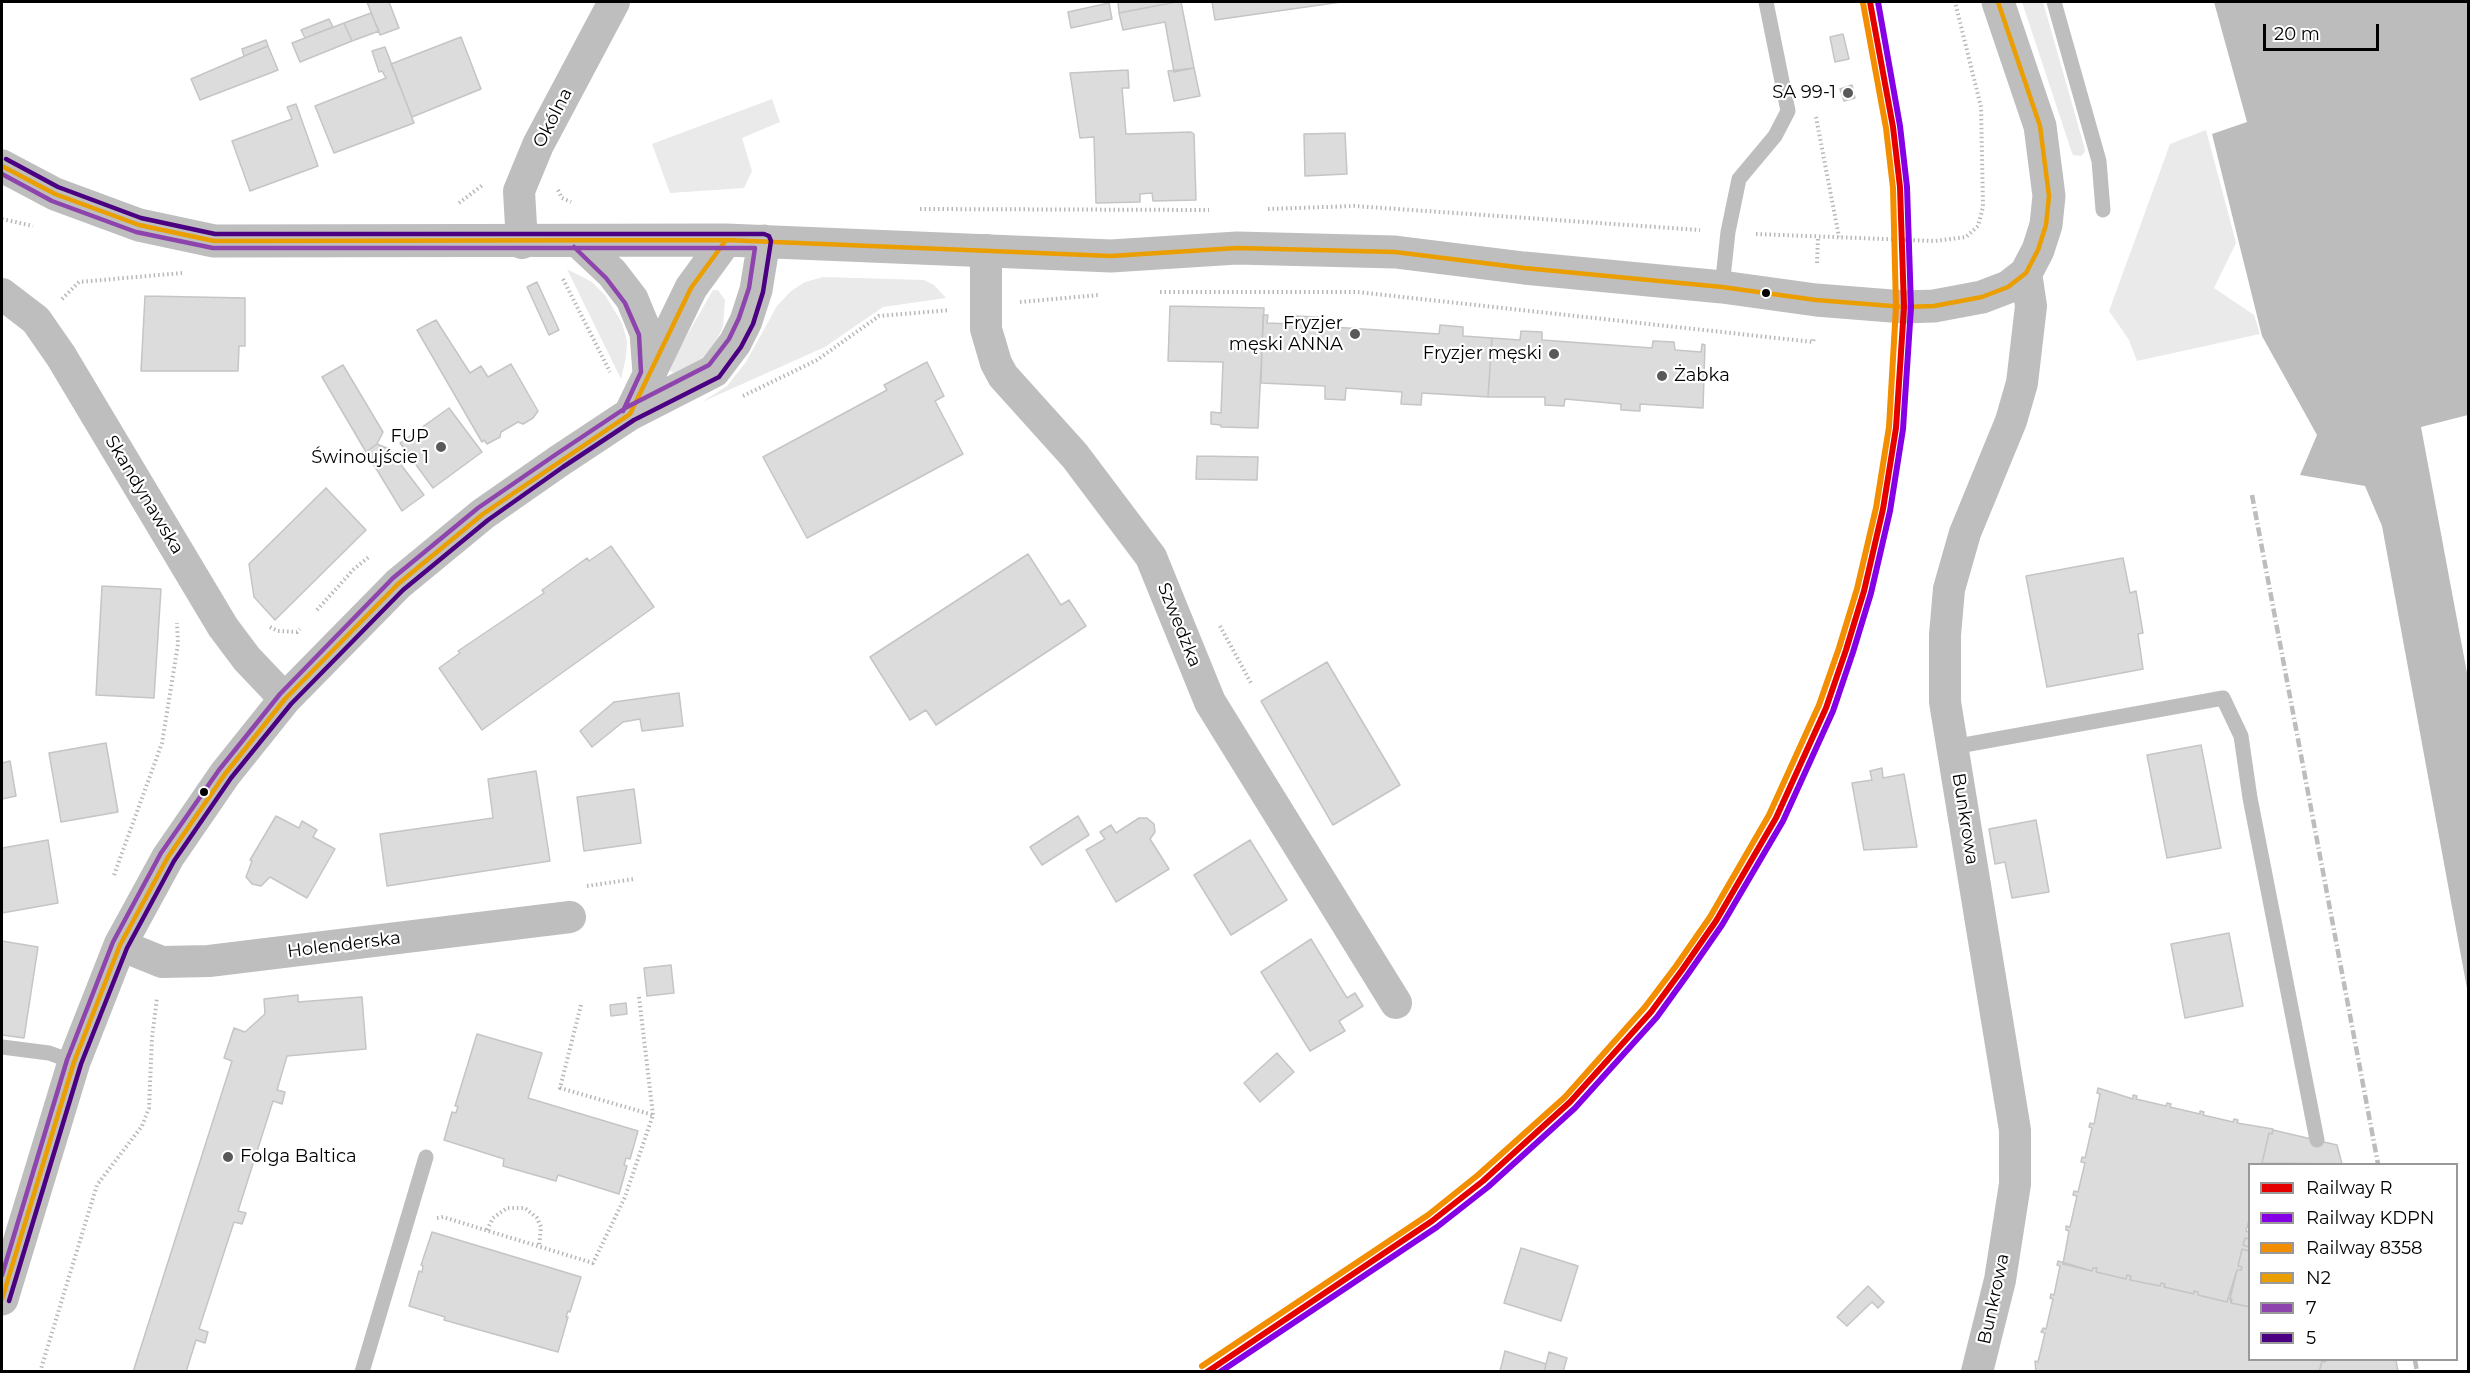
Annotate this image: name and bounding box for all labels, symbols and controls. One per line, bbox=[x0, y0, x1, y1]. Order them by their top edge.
scale bar bbox=[2266, 12, 2382, 50]
text: 20 m bbox=[2274, 23, 2320, 45]
place label: SA 99-1 bbox=[1772, 82, 1836, 104]
street label: Okólna bbox=[529, 84, 577, 152]
marker: SA 99-1 bbox=[1841, 86, 1855, 100]
unlabelled marker bbox=[1760, 287, 1772, 299]
place label: Fryzjer męski ANNA bbox=[1229, 313, 1343, 356]
marker: Fryzjer męski ANNA bbox=[1348, 327, 1362, 341]
place label: Fryzjer męski bbox=[1423, 343, 1542, 365]
marker: Fryzjer męski bbox=[1547, 347, 1561, 361]
place label: Żabka bbox=[1674, 365, 1730, 387]
marker: Żabka bbox=[1655, 369, 1669, 383]
place label: FUP Świnoujście 1 bbox=[311, 426, 429, 468]
street label: Skandynawska bbox=[100, 432, 188, 558]
marker: FUP Świnoujście 1 bbox=[434, 440, 448, 454]
street label: Szwedzka bbox=[1152, 580, 1206, 670]
street label: Bunkrowa bbox=[1947, 772, 1983, 866]
unlabelled marker bbox=[198, 786, 210, 798]
street label: Holenderska bbox=[286, 927, 402, 963]
place label: Folga Baltica bbox=[240, 1146, 357, 1168]
marker: Folga Baltica bbox=[221, 1150, 235, 1164]
legend bbox=[2248, 1163, 2458, 1361]
text: Railway R bbox=[2306, 1177, 2392, 1199]
text: Railway KDPN bbox=[2306, 1207, 2435, 1229]
text: Railway 8358 bbox=[2306, 1237, 2423, 1259]
street label: Bunkrowa bbox=[1974, 1251, 2014, 1347]
text: N2 bbox=[2306, 1267, 2331, 1289]
text: 7 bbox=[2306, 1297, 2317, 1319]
text: 5 bbox=[2306, 1327, 2316, 1349]

